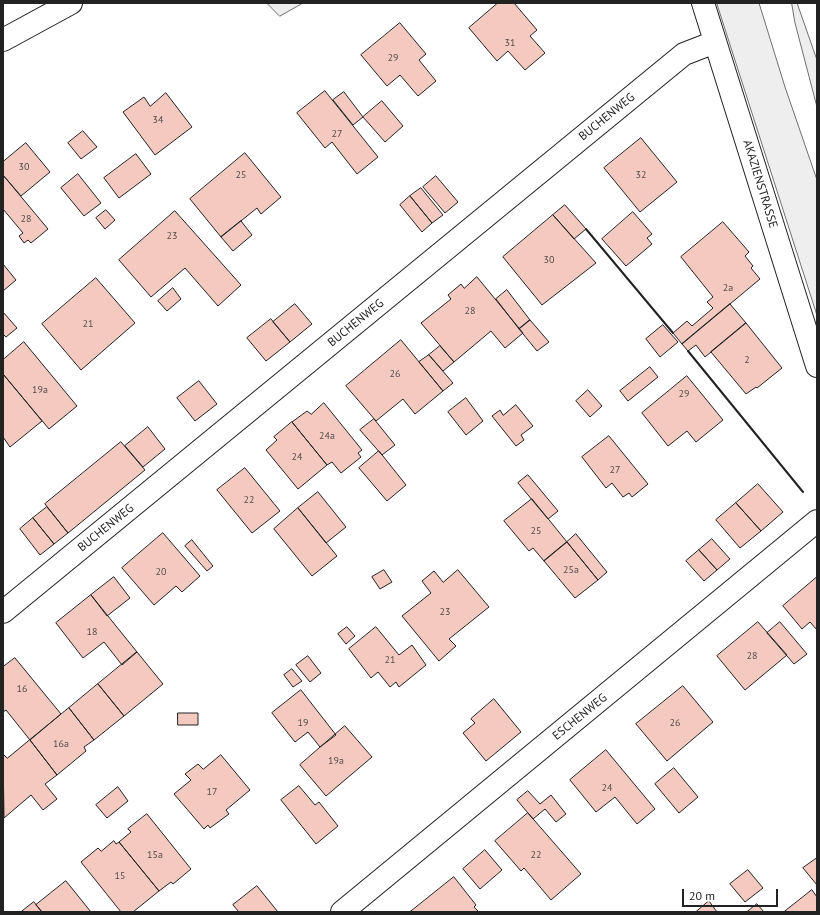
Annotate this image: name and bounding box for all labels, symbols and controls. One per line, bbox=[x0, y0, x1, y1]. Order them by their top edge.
house number: 31 bbox=[505, 37, 515, 49]
house number: 29 bbox=[388, 52, 398, 64]
street label: BUCHENWEG bbox=[576, 90, 638, 144]
house number: 34 bbox=[153, 114, 163, 126]
house number: 27 bbox=[332, 128, 342, 140]
street label: AKAZIENSTRASSE bbox=[740, 138, 780, 230]
house number: 30 bbox=[19, 161, 29, 173]
house number: 25 bbox=[236, 169, 246, 181]
house number: 32 bbox=[636, 169, 646, 181]
house number: 28 bbox=[21, 213, 31, 225]
house number: 23 bbox=[167, 230, 177, 242]
house number: 30 bbox=[544, 254, 554, 266]
house number: 2a bbox=[723, 282, 733, 294]
street label: BUCHENWEG bbox=[325, 296, 387, 350]
house number: 28 bbox=[465, 305, 475, 317]
house number: 21 bbox=[83, 318, 93, 330]
house number: 2 bbox=[744, 354, 750, 366]
house number: 26 bbox=[390, 368, 400, 380]
house number: 19a bbox=[32, 384, 48, 396]
house number: 29 bbox=[679, 388, 689, 400]
house number: 24a bbox=[319, 430, 335, 442]
house number: 24 bbox=[292, 451, 302, 463]
house number: 27 bbox=[610, 464, 620, 476]
house number: 22 bbox=[244, 494, 254, 506]
street label: BUCHENWEG bbox=[75, 501, 137, 555]
house number: 25 bbox=[531, 525, 541, 537]
house number: 25a bbox=[563, 564, 579, 576]
house number: 20 bbox=[156, 566, 166, 578]
house number: 23 bbox=[440, 606, 450, 618]
house number: 18 bbox=[87, 626, 97, 638]
house number: 28 bbox=[747, 650, 757, 662]
house number: 21 bbox=[385, 654, 395, 666]
house number: 16 bbox=[17, 683, 27, 695]
street label: ESCHENWEG bbox=[550, 691, 610, 743]
house number: 19 bbox=[298, 717, 308, 729]
house number: 26 bbox=[670, 717, 680, 729]
house number: 16a bbox=[53, 738, 69, 750]
house number: 19a bbox=[328, 755, 344, 767]
house number: 24 bbox=[602, 782, 612, 794]
house number: 17 bbox=[207, 786, 217, 798]
house number: 15a bbox=[147, 849, 163, 861]
house number: 22 bbox=[531, 849, 541, 861]
house number: 15 bbox=[115, 870, 125, 882]
scale bar bbox=[684, 881, 780, 907]
text: 20 m bbox=[689, 888, 715, 903]

